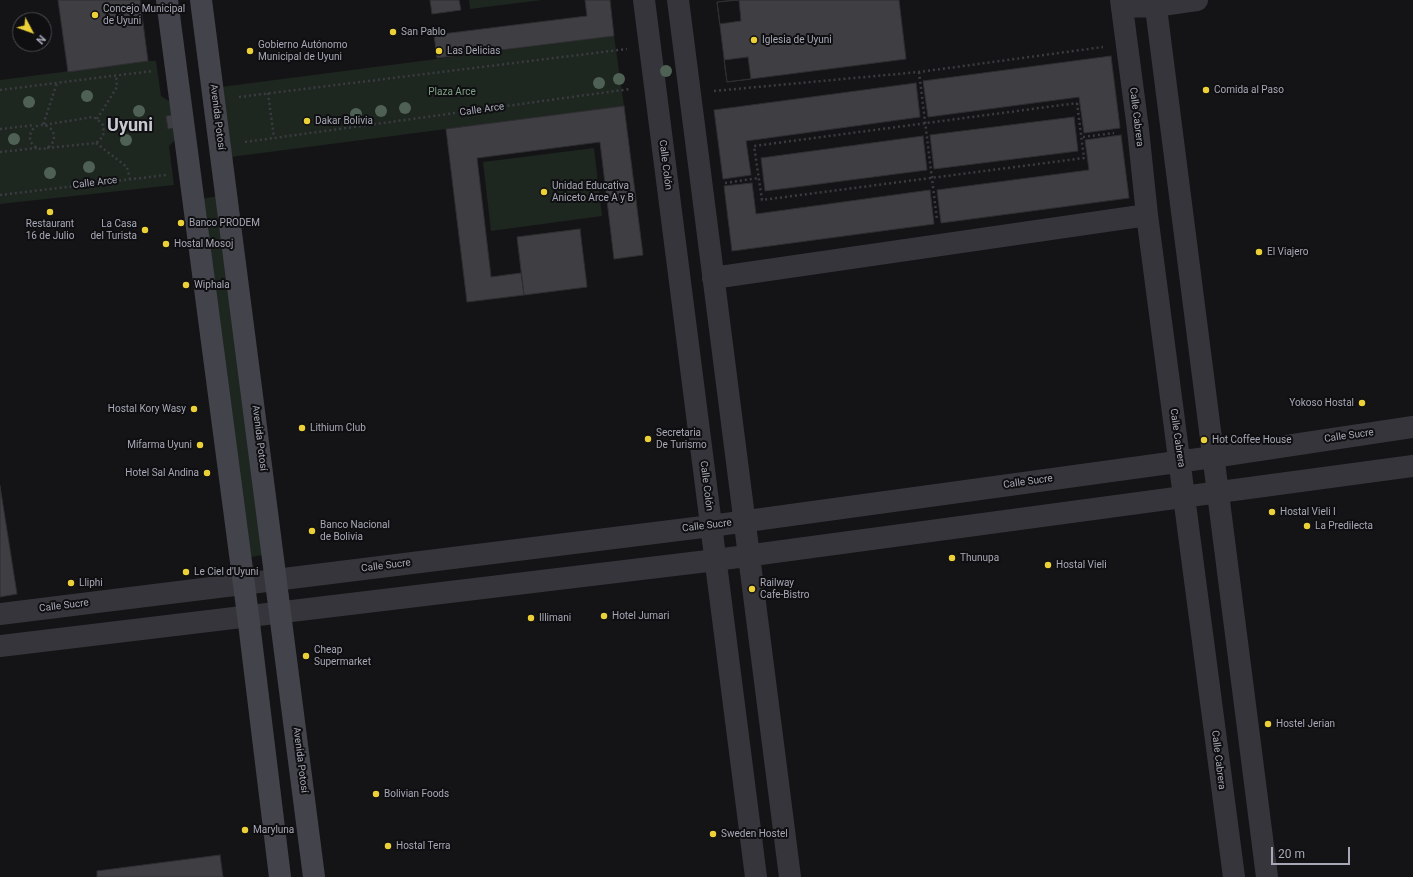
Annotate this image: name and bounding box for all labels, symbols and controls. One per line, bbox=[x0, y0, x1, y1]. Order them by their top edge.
place label: Concejo Municipal de Uyuni bbox=[103, 3, 185, 26]
marker: Concejo Municipal de Uyuni bbox=[90, 10, 100, 20]
north arrow bbox=[12, 12, 52, 52]
place label: San Pablo bbox=[401, 26, 446, 38]
marker: San Pablo bbox=[388, 27, 398, 37]
text: N bbox=[33, 32, 48, 47]
place label: Iglesia de Uyuni bbox=[762, 34, 832, 46]
marker: Iglesia de Uyuni bbox=[749, 35, 759, 45]
place label: Gobierno Autónomo Municipal de Uyuni bbox=[258, 39, 348, 62]
place label: Las Delicias bbox=[447, 45, 500, 57]
marker: Gobierno Autónomo Municipal de Uyuni bbox=[245, 46, 255, 56]
marker: Las Delicias bbox=[434, 46, 444, 56]
street label: Avenida Potosí bbox=[207, 83, 227, 151]
place label: Comida al Paso bbox=[1214, 84, 1284, 96]
marker: Comida al Paso bbox=[1201, 85, 1211, 95]
park label: Plaza Arce bbox=[428, 86, 476, 98]
street label: Calle Cabrera bbox=[1126, 87, 1146, 147]
street label: Calle Arce bbox=[459, 101, 505, 119]
district label: Uyuni bbox=[107, 115, 153, 137]
place label: Dakar Bolivia bbox=[315, 115, 373, 127]
marker: Dakar Bolivia bbox=[302, 116, 312, 126]
street label: Calle Colón bbox=[656, 139, 674, 191]
street label: Calle Arce bbox=[72, 174, 118, 192]
place label: Unidad Educativa Aniceto Arce A y B bbox=[552, 180, 634, 204]
marker: Unidad Educativa Aniceto Arce A y B bbox=[539, 187, 549, 197]
marker: Restaurant 16 de Julio bbox=[45, 207, 55, 217]
place label: Banco PRODEM bbox=[189, 217, 260, 229]
place label: Restaurant 16 de Julio bbox=[26, 218, 74, 242]
place label: La Casa del Turista bbox=[90, 218, 137, 242]
marker: Banco PRODEM bbox=[176, 218, 186, 228]
marker: La Casa del Turista bbox=[140, 225, 150, 235]
place label: Hostal Mosoj bbox=[174, 238, 233, 250]
marker: Hostal Mosoj bbox=[161, 239, 171, 249]
place label: El Viajero bbox=[1267, 246, 1309, 258]
marker: El Viajero bbox=[1254, 247, 1264, 257]
place label: Wiphala bbox=[194, 279, 230, 291]
marker: Wiphala bbox=[181, 280, 191, 290]
place label: Yokoso Hostal bbox=[1289, 397, 1354, 409]
marker: Yokoso Hostal bbox=[1357, 398, 1367, 408]
place label: Hostal Kory Wasy bbox=[108, 403, 186, 415]
marker: Hostal Kory Wasy bbox=[189, 404, 199, 414]
street label: Avenida Potosí bbox=[249, 404, 269, 472]
street label: Calle Cabrera bbox=[1167, 408, 1187, 468]
place label: Lithium Club bbox=[310, 422, 366, 434]
marker: Lithium Club bbox=[297, 423, 307, 433]
place label: Secretaria De Turismo bbox=[656, 427, 707, 450]
street label: Calle Sucre bbox=[1323, 427, 1375, 445]
marker: Secretaria De Turismo bbox=[643, 434, 653, 444]
place label: Hot Coffee House bbox=[1212, 434, 1292, 446]
marker: Hot Coffee House bbox=[1199, 435, 1209, 445]
place label: Mifarma Uyuni bbox=[127, 439, 192, 451]
marker: Mifarma Uyuni bbox=[195, 440, 205, 450]
street label: Calle Colón bbox=[697, 460, 715, 512]
place label: Hotel Sal Andina bbox=[125, 467, 199, 479]
marker: Hotel Sal Andina bbox=[202, 468, 212, 478]
street label: Calle Sucre bbox=[1002, 473, 1054, 491]
place label: Hostal Vieli I bbox=[1280, 506, 1336, 518]
marker: Hostal Vieli I bbox=[1267, 507, 1277, 517]
street label: Calle Sucre bbox=[682, 517, 732, 535]
place label: Banco Nacional de Bolivia bbox=[320, 519, 390, 542]
place label: La Predilecta bbox=[1315, 520, 1373, 532]
marker: La Predilecta bbox=[1302, 521, 1312, 531]
marker: Banco Nacional de Bolivia bbox=[307, 526, 317, 536]
place label: Thunupa bbox=[960, 552, 999, 564]
marker: Thunupa bbox=[947, 553, 957, 563]
street label: Calle Sucre bbox=[361, 557, 411, 575]
place label: Hostal Vieli bbox=[1056, 559, 1107, 571]
marker: Hostal Vieli bbox=[1043, 560, 1053, 570]
place label: Le Ciel d'Uyuni bbox=[194, 566, 258, 578]
marker: Le Ciel d'Uyuni bbox=[181, 567, 191, 577]
place label: Lliphi bbox=[79, 577, 103, 589]
place label: Railway Cafe-Bistro bbox=[760, 577, 809, 600]
marker: Lliphi bbox=[66, 578, 76, 588]
marker: Railway Cafe-Bistro bbox=[747, 584, 757, 594]
street label: Calle Sucre bbox=[39, 597, 89, 615]
place label: Hotel Jumari bbox=[612, 610, 669, 622]
marker: Hotel Jumari bbox=[599, 611, 609, 621]
place label: Illimani bbox=[539, 612, 571, 624]
marker: Illimani bbox=[526, 613, 536, 623]
place label: Cheap Supermarket bbox=[314, 644, 371, 668]
marker: Cheap Supermarket bbox=[301, 651, 311, 661]
place label: Hostel Jerian bbox=[1276, 718, 1335, 730]
marker: Hostel Jerian bbox=[1263, 719, 1273, 729]
street label: Avenida Potosí bbox=[290, 726, 310, 794]
street label: Calle Cabrera bbox=[1208, 730, 1228, 790]
place label: Bolivian Foods bbox=[384, 788, 449, 800]
marker: Bolivian Foods bbox=[371, 789, 381, 799]
place label: Maryluna bbox=[253, 824, 294, 836]
marker: Maryluna bbox=[240, 825, 250, 835]
place label: Sweden Hostel bbox=[721, 828, 788, 840]
marker: Sweden Hostel bbox=[708, 829, 718, 839]
scale bar bbox=[1273, 839, 1352, 865]
place label: Hostal Terra bbox=[396, 840, 450, 852]
marker: Hostal Terra bbox=[383, 841, 393, 851]
text: 20 m bbox=[1278, 847, 1305, 861]

